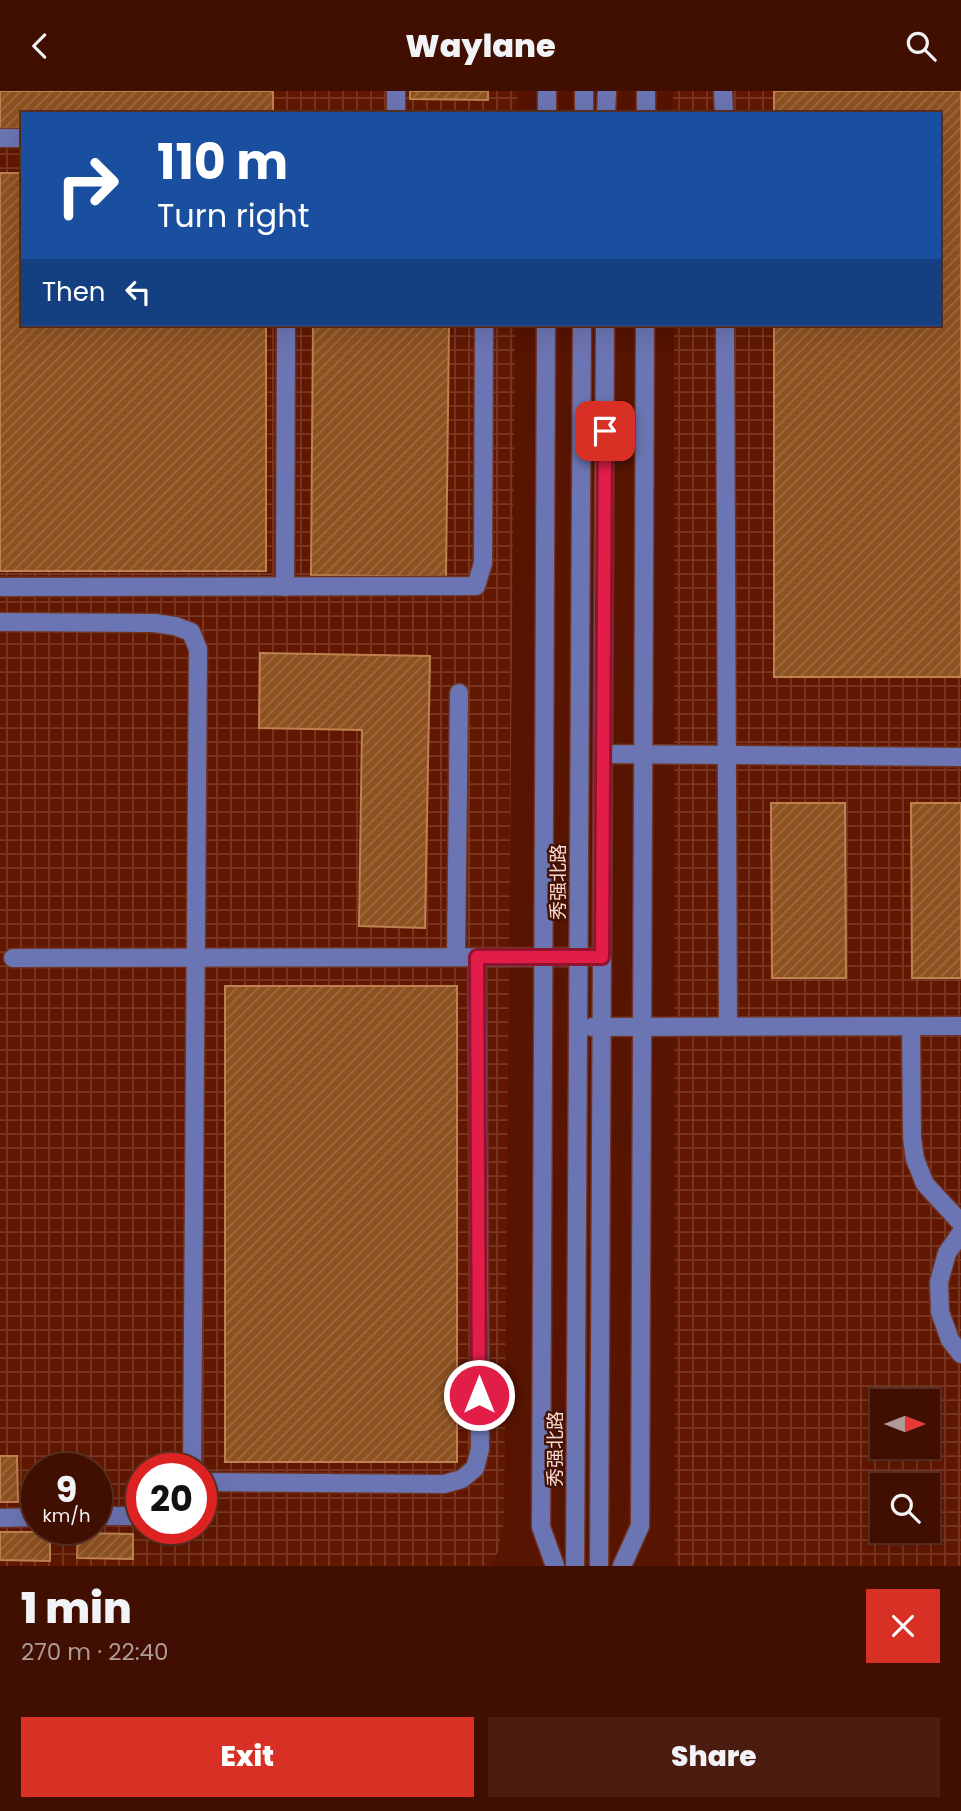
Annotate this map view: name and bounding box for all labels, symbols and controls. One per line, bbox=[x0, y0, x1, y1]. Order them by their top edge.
text: Waylane bbox=[405, 23, 556, 68]
icon: back bbox=[21, 27, 59, 65]
icon: search bbox=[902, 27, 940, 65]
text: 110 m bbox=[157, 128, 288, 196]
icon: right bbox=[42, 140, 133, 231]
text: Turn right bbox=[157, 193, 309, 238]
icon: left bbox=[119, 273, 157, 311]
text: Then bbox=[42, 274, 105, 310]
pin bbox=[575, 401, 635, 461]
icon: arrive bbox=[586, 412, 624, 450]
street label: 秀强北路 bbox=[545, 844, 572, 920]
position arrow bbox=[442, 1358, 516, 1432]
north arrow bbox=[870, 1389, 940, 1459]
map controls bbox=[870, 1389, 940, 1543]
street label: 秀强北路 bbox=[542, 1411, 569, 1487]
speed limit sign: 20 bbox=[126, 1453, 217, 1544]
text: 9 bbox=[56, 1465, 77, 1514]
button: search bbox=[870, 1473, 940, 1543]
text: km/h bbox=[43, 1503, 90, 1528]
text: 1 min bbox=[21, 1579, 132, 1638]
button: close bbox=[866, 1589, 940, 1663]
text: 270 m · 22:40 bbox=[21, 1636, 168, 1668]
button: Exit bbox=[21, 1717, 474, 1797]
button: Share bbox=[488, 1717, 940, 1797]

